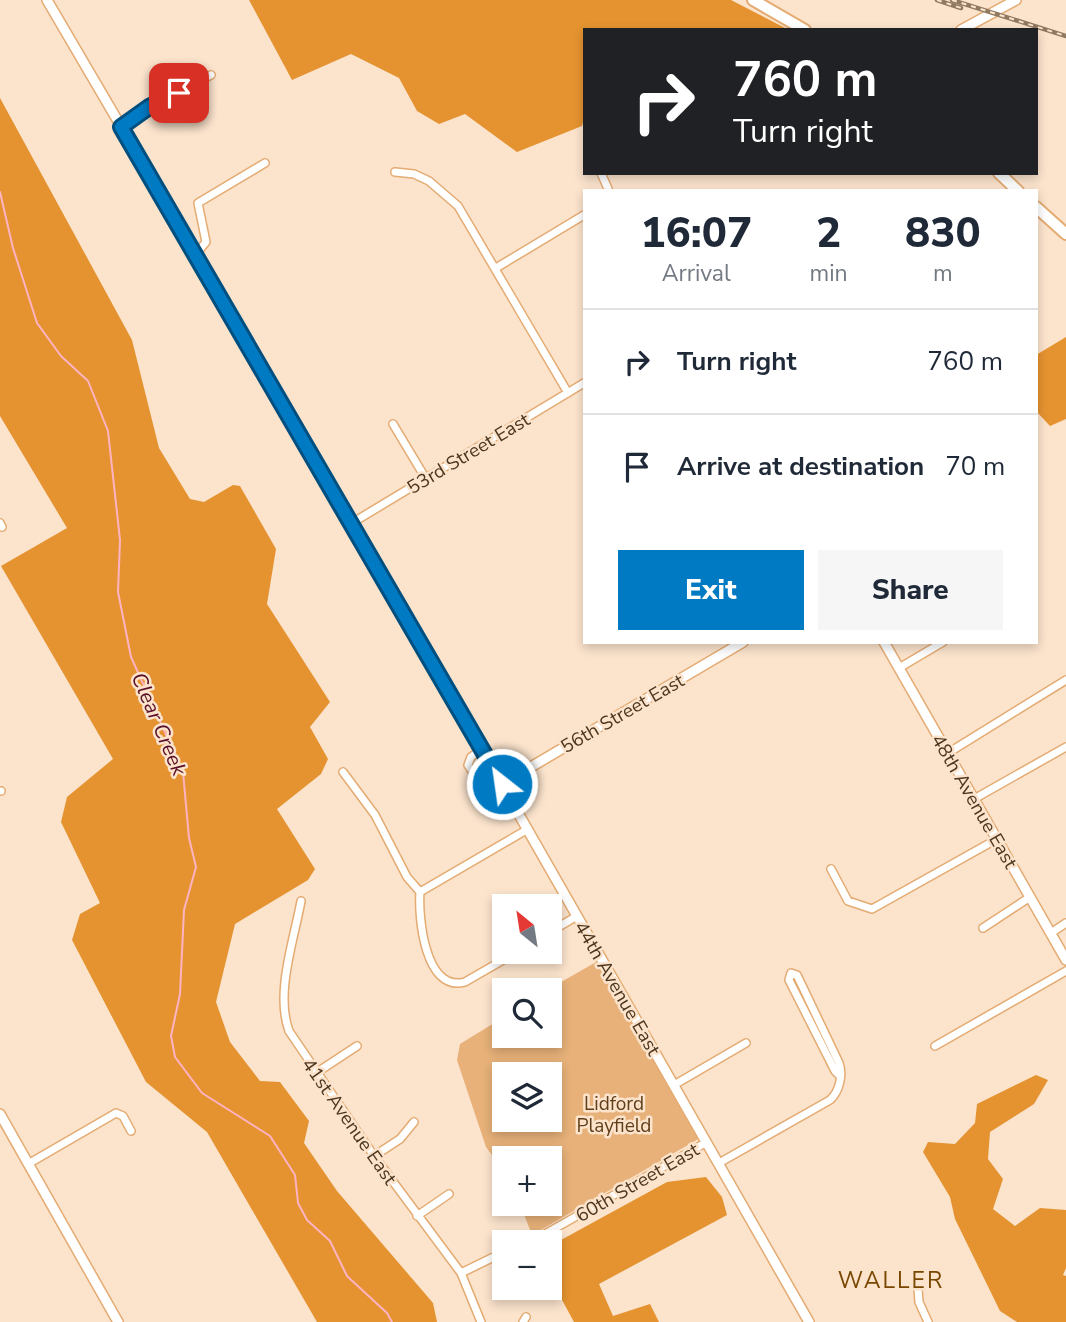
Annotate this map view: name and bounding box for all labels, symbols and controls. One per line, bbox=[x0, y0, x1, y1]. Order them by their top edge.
text: 760 m bbox=[733, 46, 877, 113]
icon: right bbox=[618, 56, 709, 147]
pin bbox=[149, 63, 209, 123]
icon: arrive bbox=[160, 74, 198, 112]
text: Turn right bbox=[733, 110, 873, 153]
text: 16:07 bbox=[640, 205, 752, 262]
text: 2 bbox=[816, 205, 841, 262]
text: 830 bbox=[905, 205, 981, 262]
text: Arrival bbox=[662, 258, 731, 289]
text: min bbox=[810, 258, 848, 289]
text: m bbox=[933, 258, 953, 289]
icon: right bbox=[618, 343, 656, 381]
text: Turn right bbox=[677, 344, 796, 379]
text: 760 m bbox=[927, 344, 1003, 379]
street label: 53rd Street East bbox=[402, 407, 535, 501]
icon: arrive bbox=[618, 448, 656, 486]
text: Arrive at destination bbox=[677, 449, 924, 484]
text: 70 m bbox=[945, 449, 1005, 484]
button: Exit bbox=[618, 550, 804, 630]
button: Share bbox=[818, 550, 1003, 630]
water label: Clear Creek bbox=[125, 668, 194, 780]
street label: 56th Street East bbox=[556, 668, 689, 760]
street label: 48th Avenue East bbox=[925, 729, 1023, 874]
position arrow bbox=[465, 747, 539, 821]
north arrow bbox=[492, 894, 562, 964]
map controls bbox=[492, 894, 562, 1300]
street label: 44th Avenue East bbox=[568, 916, 666, 1061]
button: search bbox=[492, 978, 562, 1048]
street label: 41st Avenue East bbox=[296, 1053, 403, 1191]
button: layers bbox=[492, 1062, 562, 1132]
park label: Lidford Playfield bbox=[577, 1091, 651, 1139]
street label: 60th Street East bbox=[571, 1137, 704, 1229]
button: + bbox=[492, 1146, 562, 1216]
button: − bbox=[492, 1230, 562, 1300]
district label: WALLER bbox=[838, 1265, 944, 1296]

